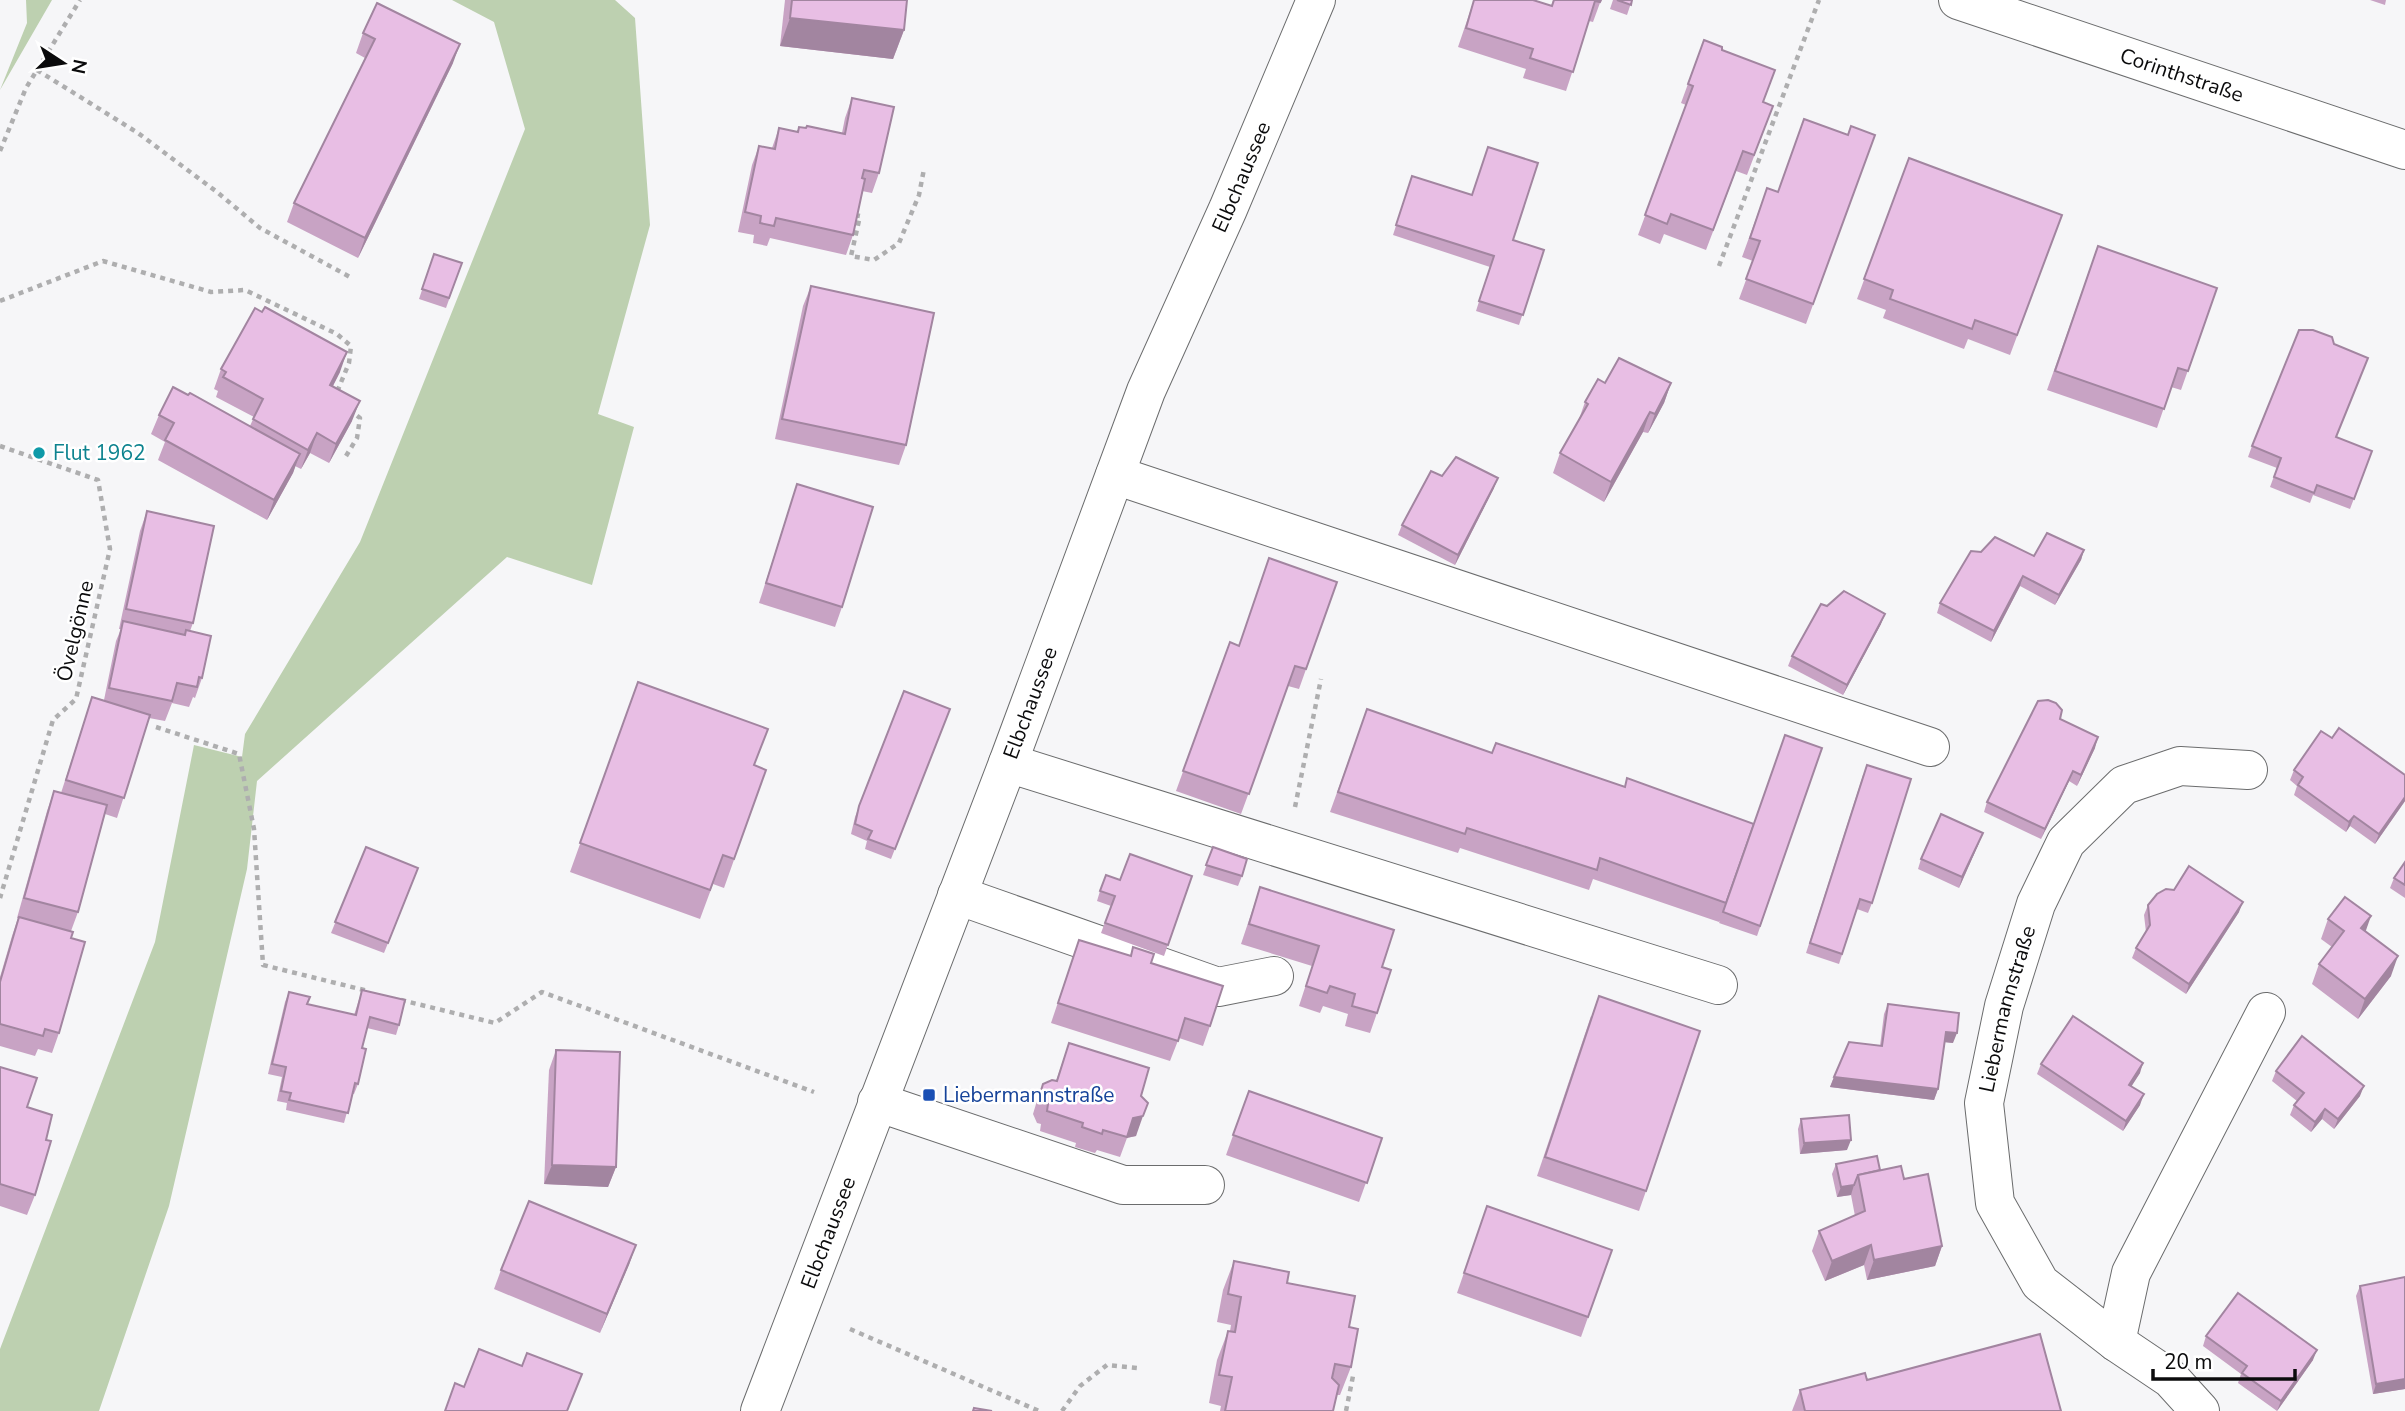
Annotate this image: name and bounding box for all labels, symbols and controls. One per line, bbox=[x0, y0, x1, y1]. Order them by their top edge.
north arrow bbox=[28, 28, 98, 98]
street label: Corinthstraße bbox=[2116, 41, 2247, 109]
text: N bbox=[64, 57, 93, 76]
street label: Elbchaussee bbox=[1205, 117, 1277, 237]
place label: Flut 1962 bbox=[53, 439, 146, 467]
marker: Flut 1962 bbox=[31, 445, 47, 461]
street label: Övelgönne bbox=[50, 578, 100, 684]
street label: Elbchaussee bbox=[997, 643, 1064, 763]
street label: Liebermannstraße bbox=[1973, 922, 2042, 1095]
place label: Liebermannstraße bbox=[943, 1081, 1114, 1109]
marker: Liebermannstraße bbox=[921, 1087, 937, 1103]
street label: Elbchaussee bbox=[794, 1173, 862, 1293]
scale bar bbox=[2153, 1338, 2295, 1382]
text: 20 m bbox=[2164, 1348, 2213, 1376]

